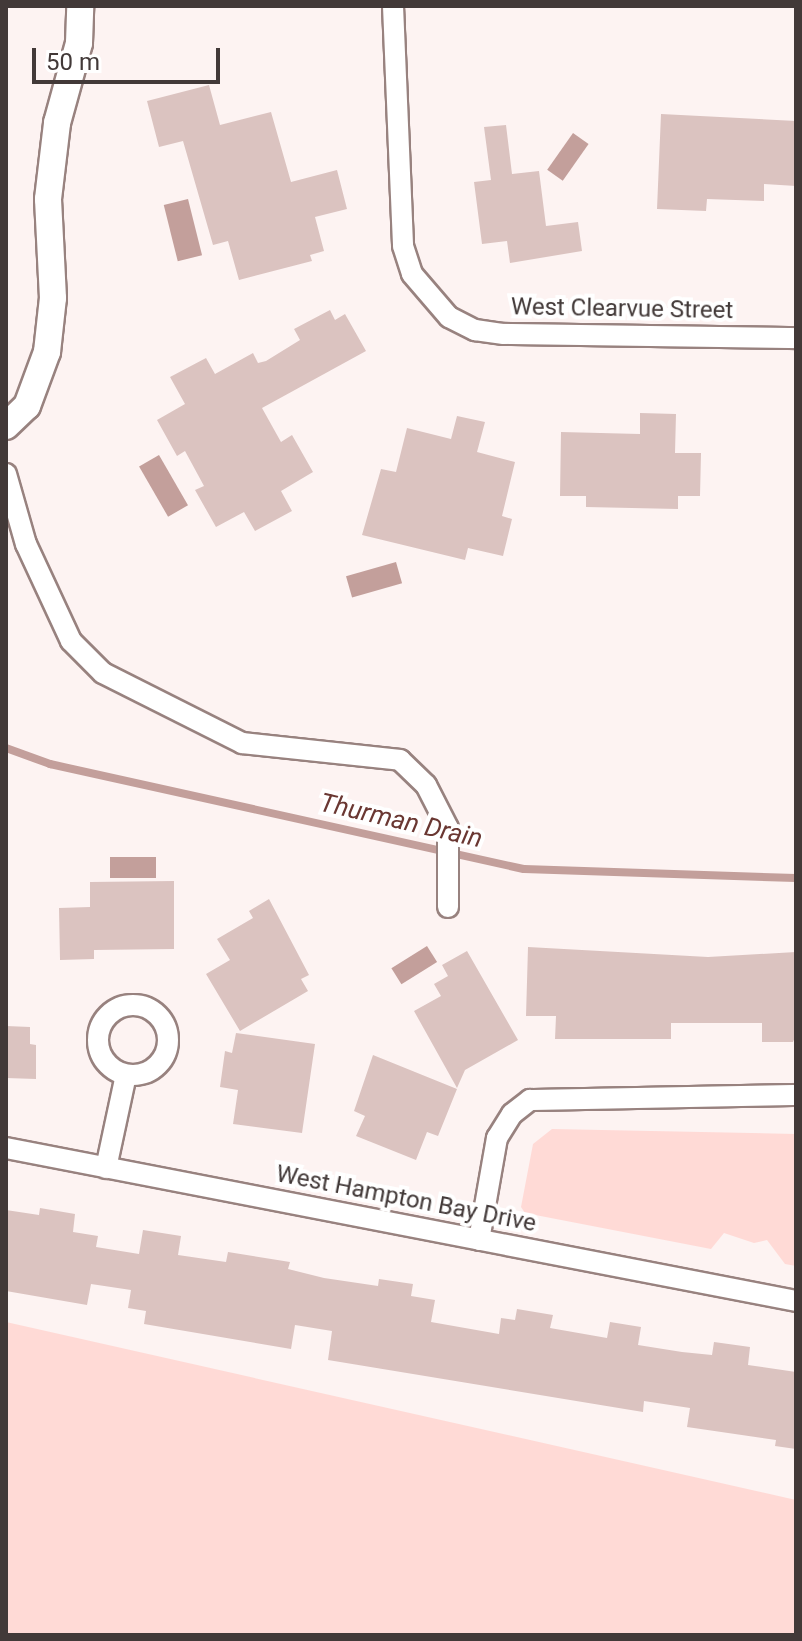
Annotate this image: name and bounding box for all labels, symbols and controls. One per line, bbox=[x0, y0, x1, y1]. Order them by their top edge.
scale bar bbox=[36, 32, 224, 82]
text: 50 m bbox=[46, 48, 100, 76]
street label: West Clearvue Street bbox=[511, 293, 733, 325]
water label: Thurman Drain bbox=[317, 787, 485, 855]
street label: West Hampton Bay Drive bbox=[274, 1160, 538, 1238]

